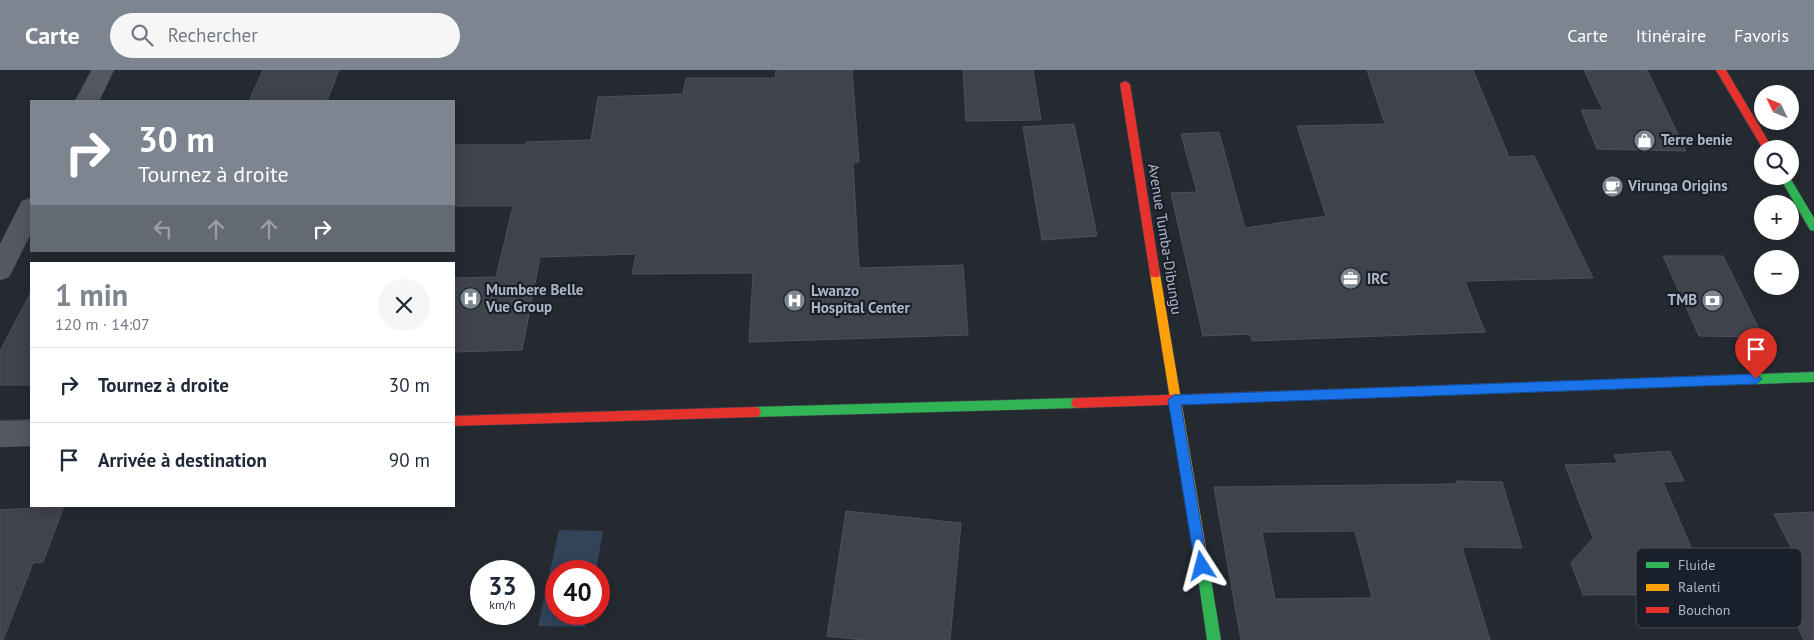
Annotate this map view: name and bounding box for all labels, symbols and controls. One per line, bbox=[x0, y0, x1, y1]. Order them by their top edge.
search box bbox=[110, 13, 460, 58]
text: Carte bbox=[25, 20, 80, 51]
icon: search bbox=[128, 21, 156, 49]
text: Rechercher bbox=[168, 23, 258, 47]
text: Carte bbox=[1567, 24, 1608, 47]
text: Itinéraire bbox=[1636, 24, 1706, 47]
text: Favoris bbox=[1734, 24, 1789, 47]
north arrow bbox=[1754, 85, 1799, 130]
map controls bbox=[1754, 85, 1799, 295]
text: 30 m bbox=[138, 116, 215, 162]
icon: right bbox=[55, 120, 120, 185]
shop icon: Terre benie bbox=[1633, 128, 1657, 152]
place label: Terre benie bbox=[1661, 130, 1733, 149]
button: search bbox=[1754, 140, 1799, 185]
text: Tournez à droite bbox=[138, 160, 289, 188]
street label: Avenue Tumba-Dibungu bbox=[1144, 162, 1187, 316]
cafe icon: Virunga Origins bbox=[1600, 174, 1624, 198]
place label: Virunga Origins bbox=[1627, 176, 1728, 195]
button: + bbox=[1754, 195, 1799, 240]
icon: left bbox=[149, 215, 177, 243]
icon: ahead bbox=[202, 215, 230, 243]
icon: ahead bbox=[255, 215, 283, 243]
icon: right bbox=[308, 215, 336, 243]
button: − bbox=[1754, 250, 1799, 295]
office icon: IRC bbox=[1339, 267, 1363, 291]
place label: IRC bbox=[1367, 269, 1389, 288]
text: 1 min bbox=[55, 275, 128, 314]
button: close bbox=[378, 279, 430, 331]
place label: Mumbere Belle Vue Group bbox=[485, 280, 584, 316]
place label: Lwanzo Hospital Center bbox=[811, 281, 910, 317]
hospital icon: Mumbere Belle Vue Group bbox=[458, 287, 482, 311]
hospital icon: Lwanzo Hospital Center bbox=[783, 288, 807, 312]
bank icon: TMB bbox=[1701, 288, 1725, 312]
place label: TMB bbox=[1668, 290, 1697, 309]
text: 120 m · 14:07 bbox=[55, 314, 150, 334]
pin bbox=[1735, 328, 1777, 379]
icon: arrive bbox=[1742, 335, 1770, 363]
icon: right bbox=[55, 371, 83, 399]
text: Tournez à droite bbox=[98, 373, 229, 397]
text: 30 m bbox=[389, 373, 430, 397]
icon: arrive bbox=[55, 446, 83, 474]
text: Arrivée à destination bbox=[98, 448, 267, 472]
text: 90 m bbox=[389, 448, 430, 472]
position arrow bbox=[1175, 539, 1227, 591]
legend bbox=[1636, 548, 1802, 628]
text: Fluide bbox=[1678, 556, 1715, 574]
speed limit sign: 40 bbox=[545, 560, 610, 625]
text: 33 bbox=[488, 570, 517, 602]
text: Ralenti bbox=[1678, 578, 1721, 596]
text: km/h bbox=[489, 597, 516, 612]
text: Bouchon bbox=[1678, 601, 1730, 619]

